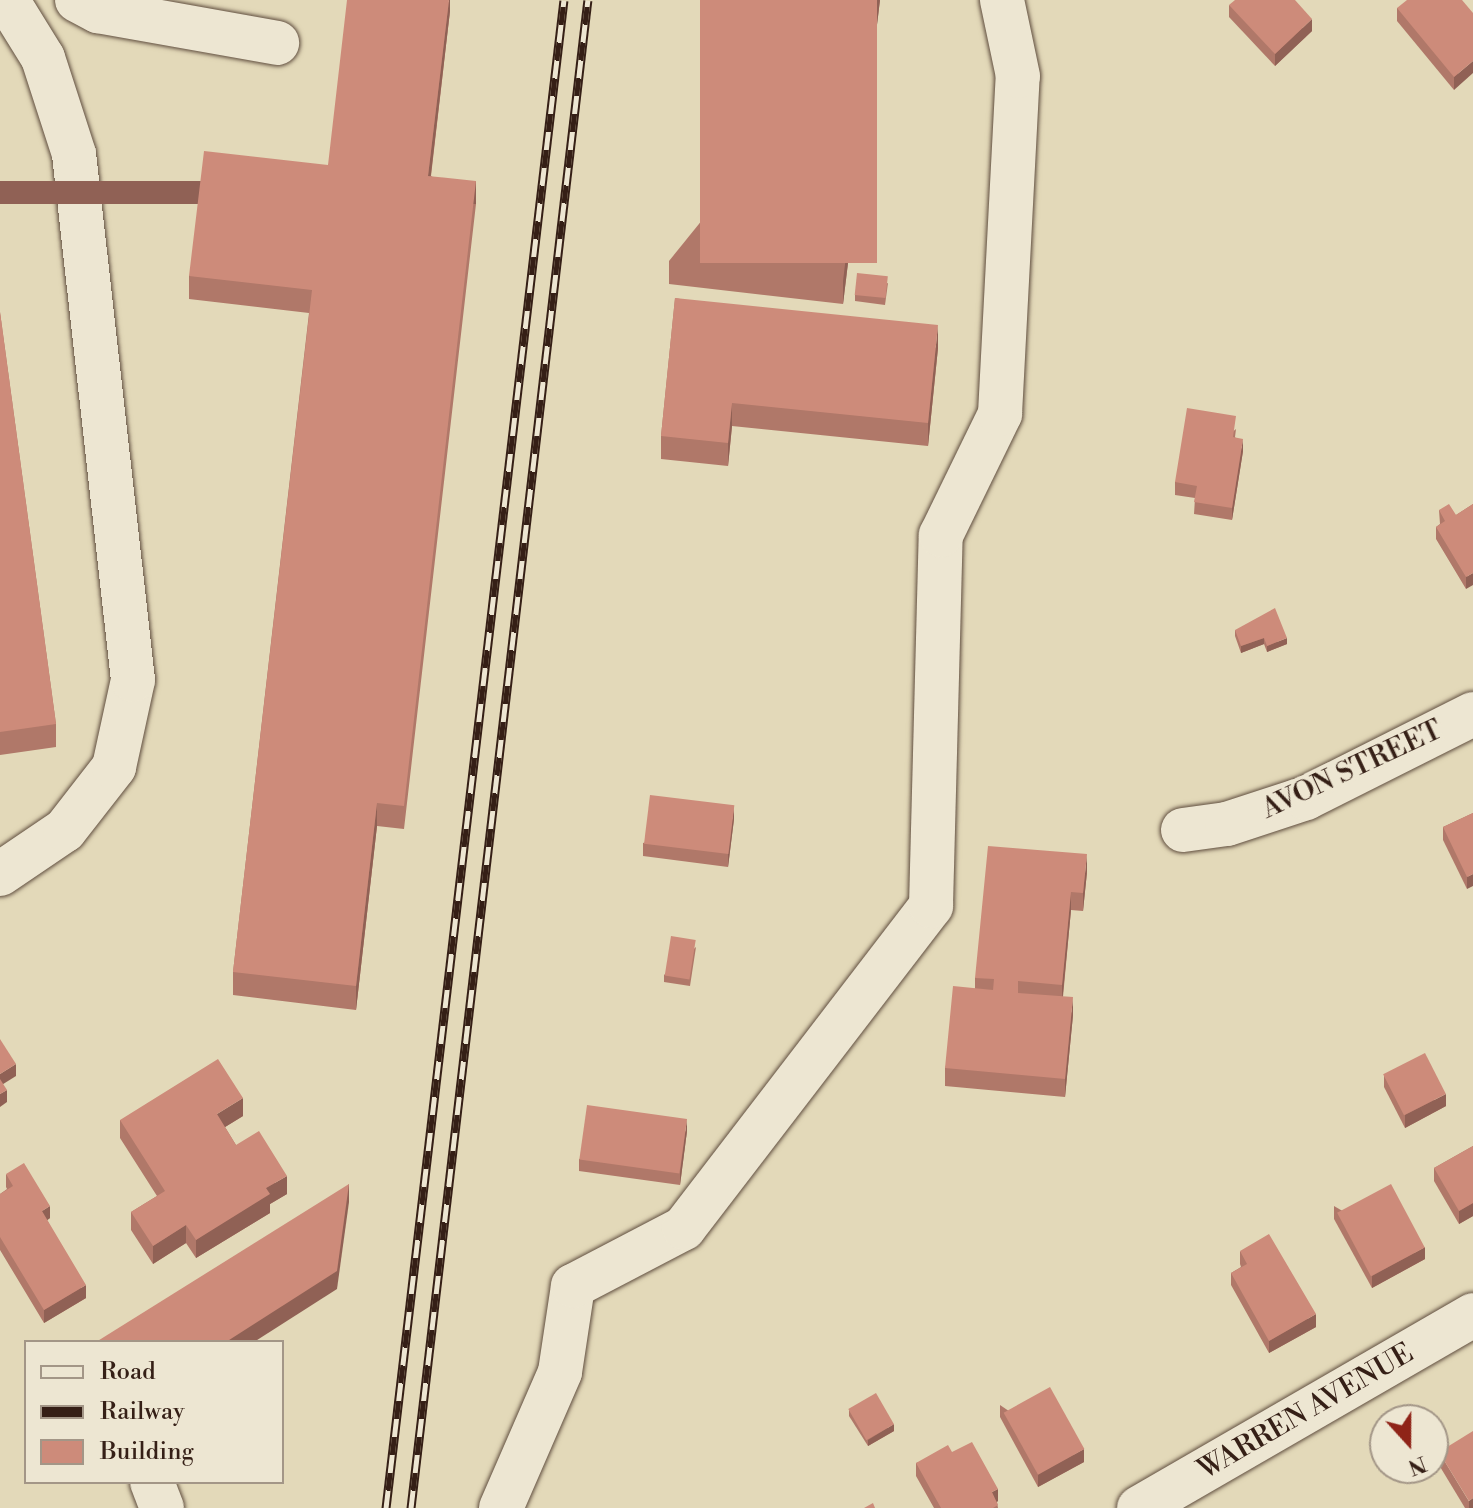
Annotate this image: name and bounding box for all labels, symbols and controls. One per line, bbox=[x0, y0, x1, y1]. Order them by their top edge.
street label: AVON STREET bbox=[1256, 714, 1448, 826]
street label: WARREN AVENUE bbox=[1192, 1337, 1420, 1487]
legend bbox=[24, 1340, 284, 1484]
text: Road bbox=[100, 1357, 156, 1387]
text: Railway bbox=[100, 1397, 185, 1427]
north arrow bbox=[1369, 1404, 1449, 1484]
text: Building bbox=[100, 1437, 194, 1467]

